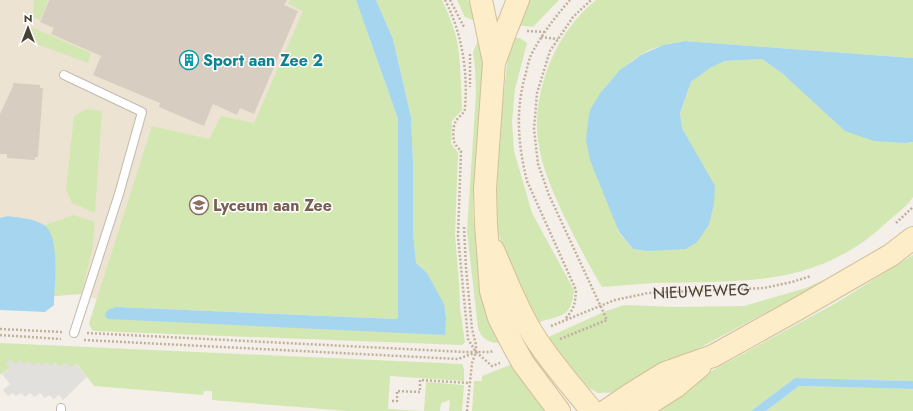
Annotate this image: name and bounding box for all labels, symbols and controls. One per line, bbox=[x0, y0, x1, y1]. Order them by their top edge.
north arrow bbox=[8, 8, 48, 48]
text: N bbox=[24, 10, 32, 26]
building icon: Sport aan Zee 2 bbox=[178, 49, 200, 71]
place label: Sport aan Zee 2 bbox=[203, 49, 323, 72]
school or university icon: Lyceum aan Zee bbox=[188, 194, 210, 216]
place label: Lyceum aan Zee bbox=[213, 194, 332, 217]
street label: NIEUWEWEG bbox=[652, 277, 750, 304]

